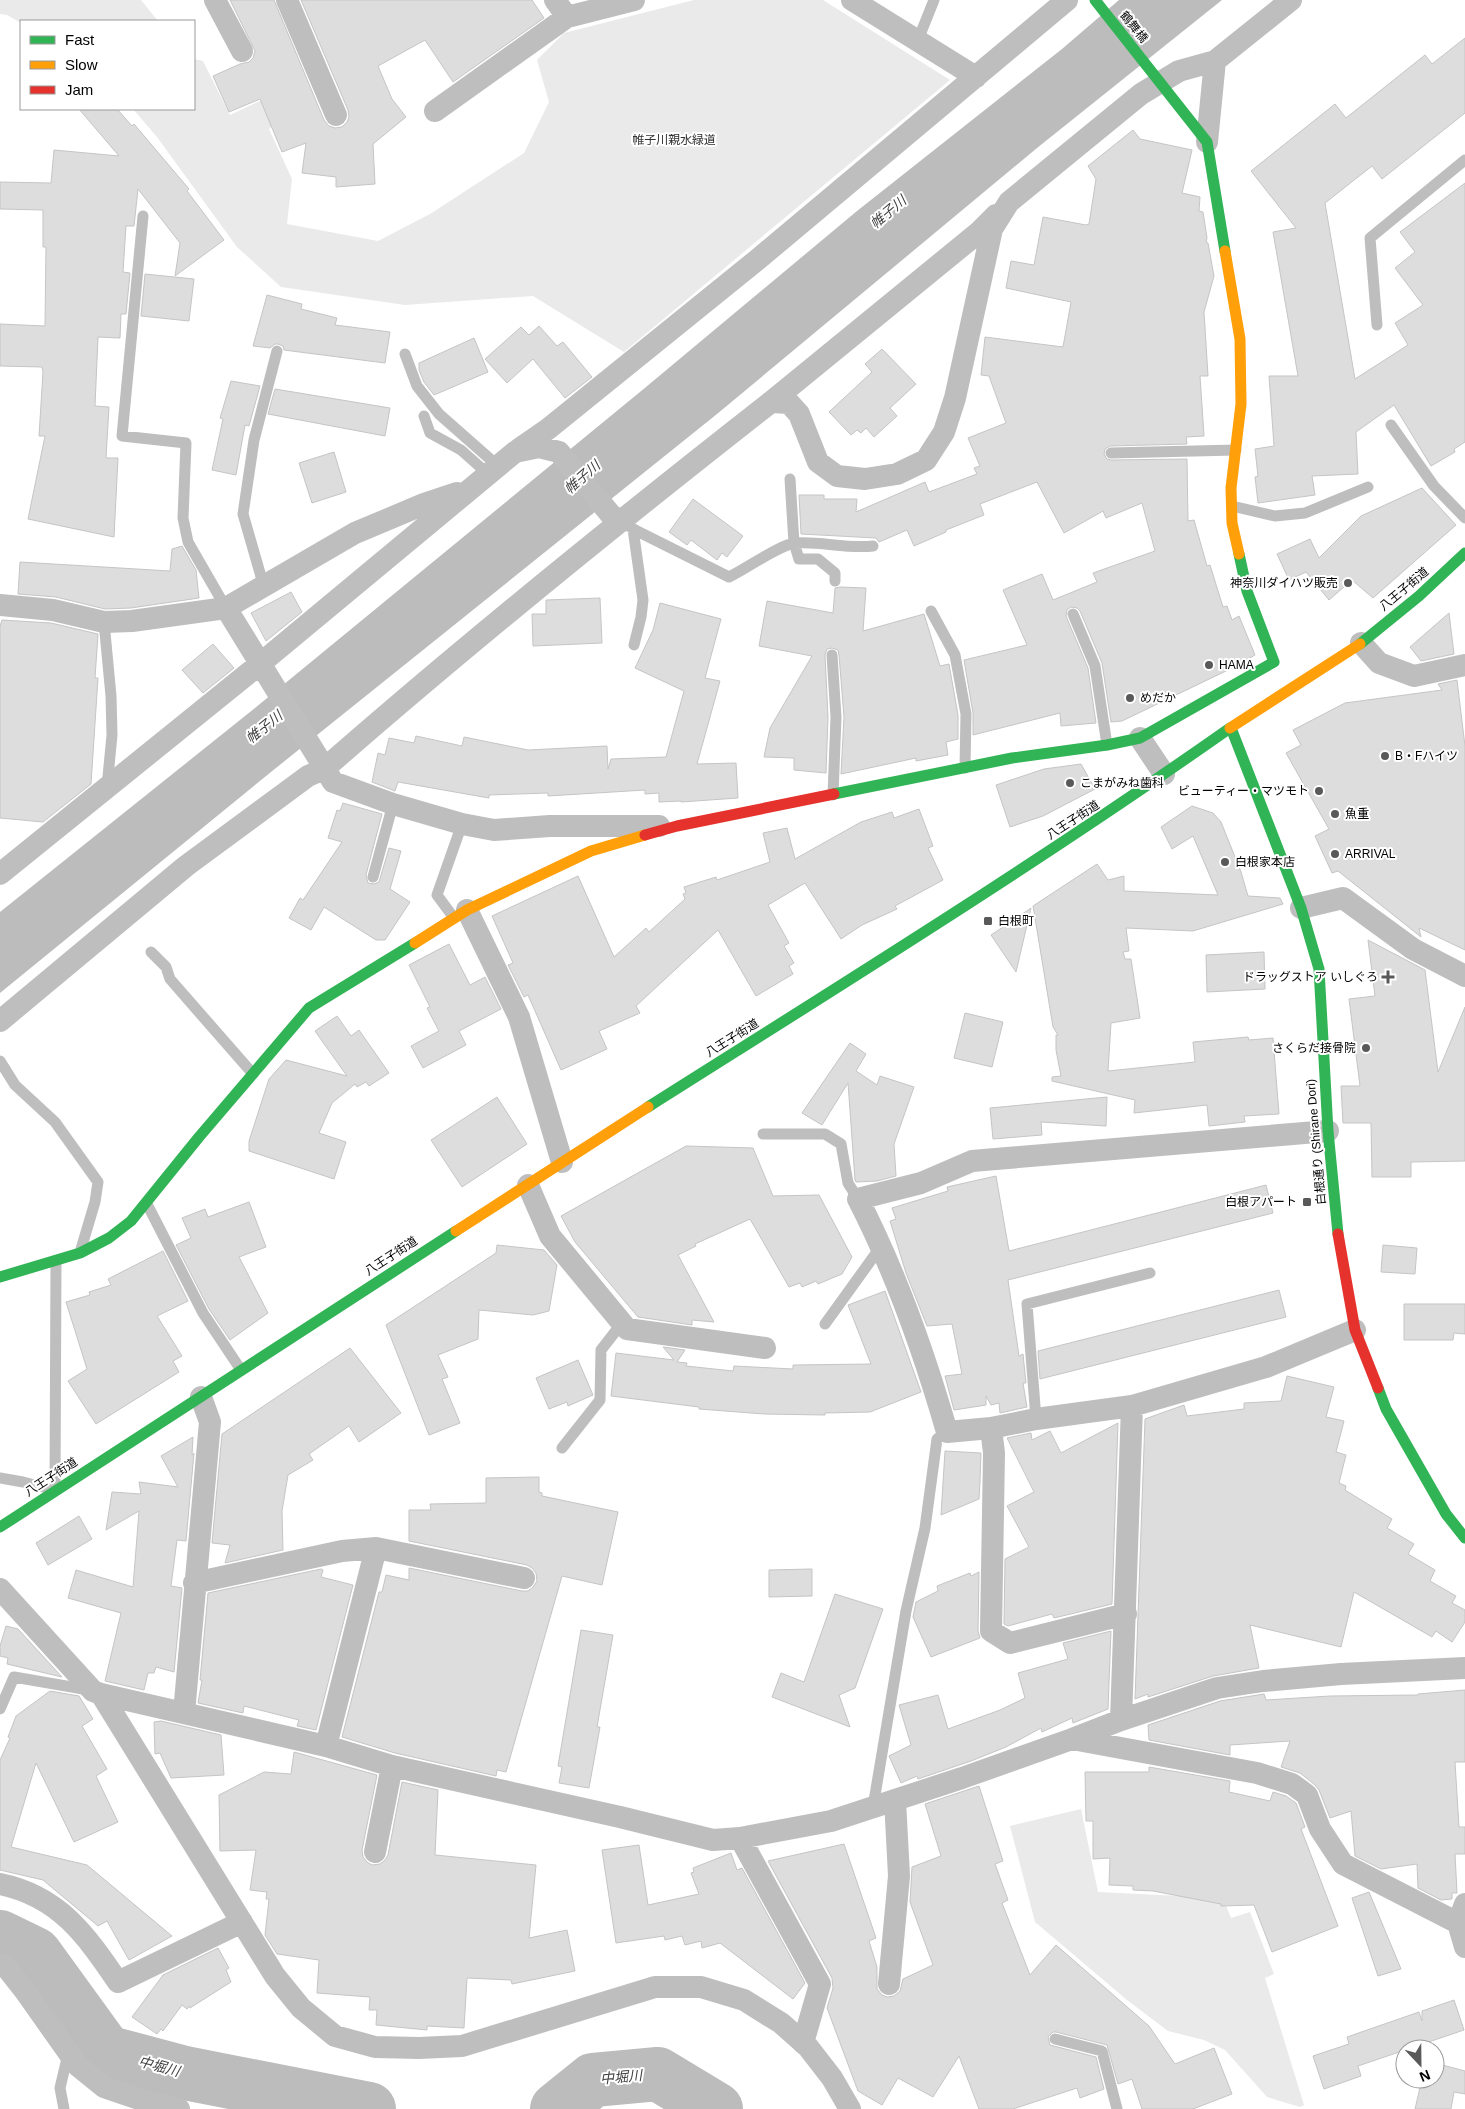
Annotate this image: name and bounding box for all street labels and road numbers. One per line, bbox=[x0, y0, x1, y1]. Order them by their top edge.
street label: 鶴舞橋 bbox=[1117, 9, 1151, 45]
street label: 八王子街道 bbox=[1377, 564, 1431, 614]
street label: 八王子街道 bbox=[1044, 798, 1102, 842]
street label: 八王子街道 bbox=[703, 1016, 761, 1060]
street label: 白根通り (Shirane Dori) bbox=[1304, 1079, 1328, 1205]
street label: 八王子街道 bbox=[362, 1234, 420, 1278]
street label: 八王子街道 bbox=[22, 1455, 80, 1499]

